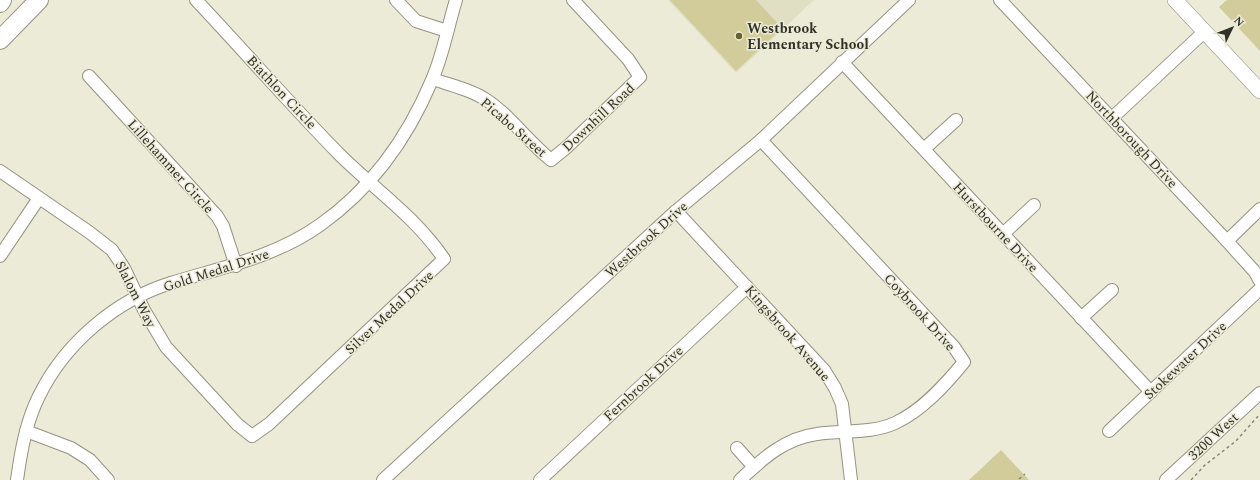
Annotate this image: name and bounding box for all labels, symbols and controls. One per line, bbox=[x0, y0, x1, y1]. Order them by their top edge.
north arrow bbox=[1212, 8, 1252, 48]
text: N bbox=[1230, 12, 1248, 31]
place label: Westbrook Elementary School bbox=[747, 18, 869, 55]
marker: Westbrook Elementary School bbox=[734, 31, 744, 41]
street label: Biathlon Circle bbox=[242, 51, 322, 134]
street label: Downhill Road bbox=[557, 78, 640, 157]
street label: Northborough Drive bbox=[1081, 86, 1183, 193]
street label: Picabo Street bbox=[476, 92, 552, 162]
street label: Lillehammer Circle bbox=[122, 114, 219, 218]
street label: Hurstbourne Drive bbox=[948, 177, 1043, 278]
street label: Westbrook Drive bbox=[600, 196, 693, 282]
street label: Gold Medal Drive bbox=[160, 243, 272, 298]
street label: Slalom Way bbox=[110, 257, 162, 332]
street label: Silver Medal Drive bbox=[340, 265, 439, 359]
street label: Coybrook Drive bbox=[879, 269, 961, 356]
street label: Kingsbrook Avenue bbox=[740, 280, 836, 386]
street label: Stokewater Drive bbox=[1139, 316, 1232, 404]
street label: Fernbrook Drive bbox=[599, 341, 688, 426]
street label: 3200 West bbox=[1183, 407, 1243, 465]

